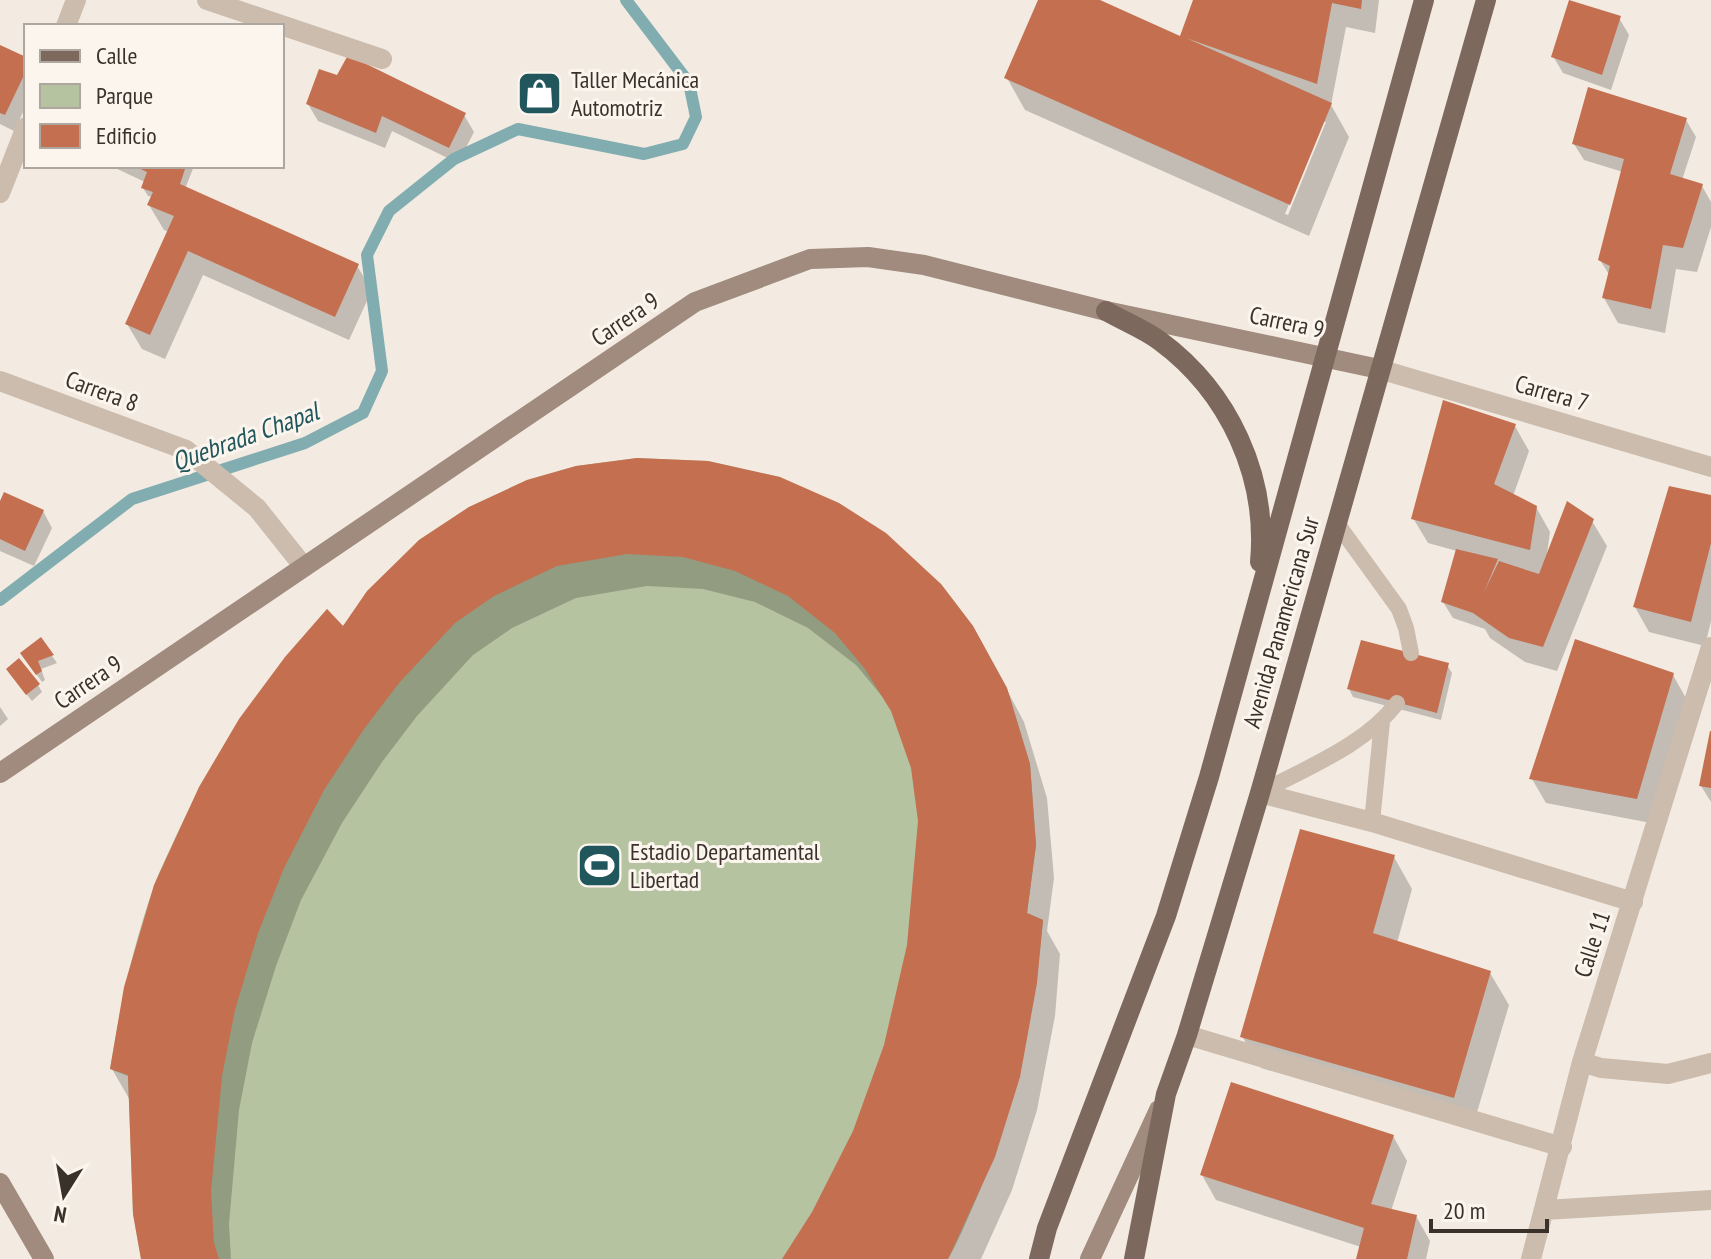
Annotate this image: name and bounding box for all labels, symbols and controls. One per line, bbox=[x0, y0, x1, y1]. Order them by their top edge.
legend bbox=[24, 24, 284, 168]
text: Calle bbox=[96, 40, 137, 71]
place label: Taller Mecánica Automotriz bbox=[571, 64, 699, 123]
shop icon: Taller Mecánica Automotriz bbox=[516, 69, 564, 117]
text: Parque bbox=[96, 80, 153, 111]
text: Edificio bbox=[96, 120, 157, 151]
street label: Carrera 9 bbox=[585, 285, 665, 353]
street label: Carrera 9 bbox=[1247, 299, 1327, 345]
street label: Carrera 8 bbox=[61, 364, 143, 418]
street label: Carrera 7 bbox=[1511, 368, 1593, 418]
water label: Quebrada Chapal bbox=[167, 393, 326, 478]
street label: Avenida Panamericana Sur bbox=[1236, 512, 1326, 731]
street label: Carrera 9 bbox=[48, 648, 128, 716]
place label: Estadio Departamental Libertad bbox=[630, 836, 820, 895]
sports icon: Estadio Departamental Libertad bbox=[575, 841, 623, 889]
street label: Calle 11 bbox=[1567, 907, 1617, 981]
north arrow bbox=[24, 1155, 104, 1235]
scale bar bbox=[1431, 1183, 1547, 1233]
text: 20 m bbox=[1443, 1195, 1485, 1226]
text: N bbox=[52, 1200, 69, 1230]

